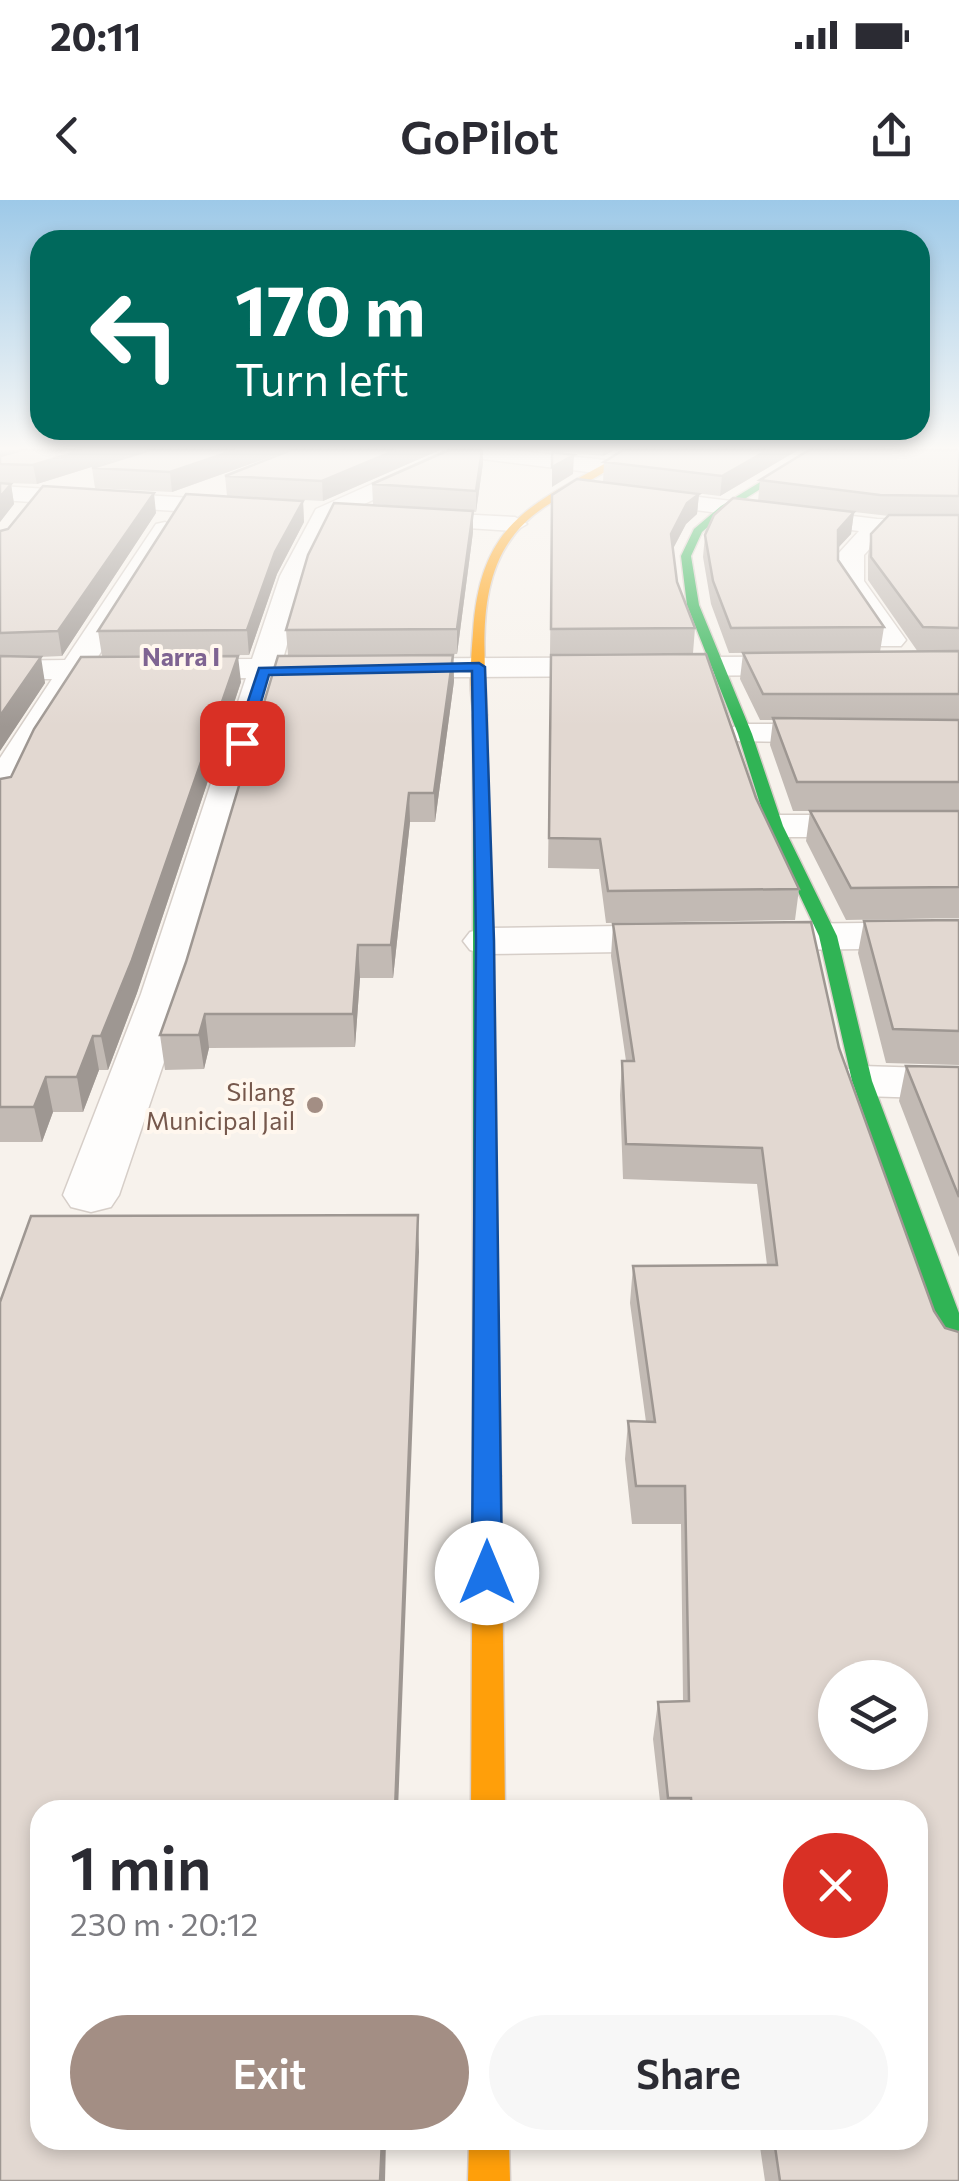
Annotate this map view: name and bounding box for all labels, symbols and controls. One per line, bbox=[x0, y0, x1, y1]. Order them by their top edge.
text: 20:11 bbox=[50, 12, 141, 59]
icon: back bbox=[40, 108, 95, 163]
text: GoPilot bbox=[400, 108, 559, 163]
icon: share bbox=[864, 108, 919, 163]
text: 170 m bbox=[235, 265, 426, 350]
icon: left bbox=[70, 270, 200, 400]
text: Turn left bbox=[235, 350, 409, 405]
district label: Narra I bbox=[142, 641, 220, 671]
pin bbox=[200, 701, 285, 786]
icon: arrive bbox=[215, 716, 270, 771]
place label: Silang Municipal Jail bbox=[146, 1076, 295, 1135]
marker: Silang Municipal Jail bbox=[304, 1094, 326, 1116]
position arrow bbox=[435, 1521, 539, 1625]
map controls bbox=[818, 1660, 928, 1770]
button: layers bbox=[818, 1660, 928, 1770]
text: 1 min bbox=[70, 1829, 211, 1902]
button: close bbox=[783, 1833, 888, 1938]
text: 230 m · 20:12 bbox=[70, 1903, 258, 1943]
button: Exit bbox=[70, 2015, 469, 2130]
button: Share bbox=[489, 2015, 888, 2130]

